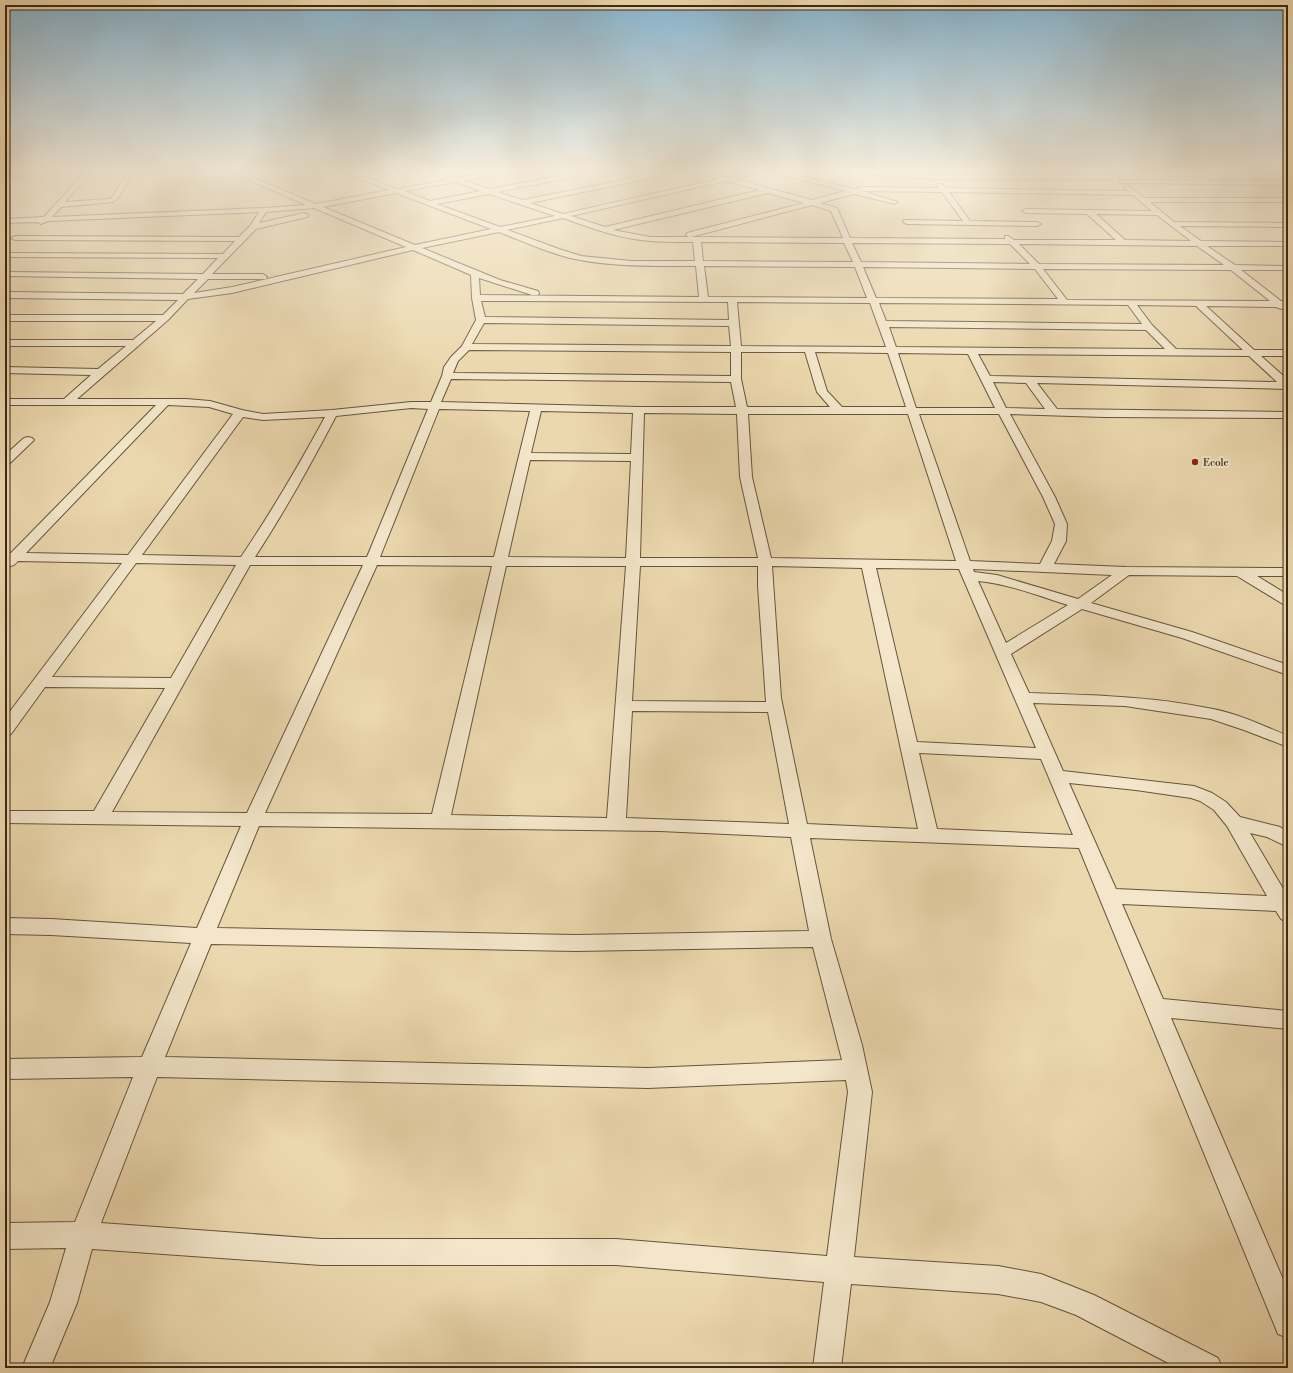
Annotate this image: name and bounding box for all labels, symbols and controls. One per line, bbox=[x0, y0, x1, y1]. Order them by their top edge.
marker: Ecole bbox=[1190, 457, 1200, 467]
place label: Ecole bbox=[1203, 457, 1229, 469]

